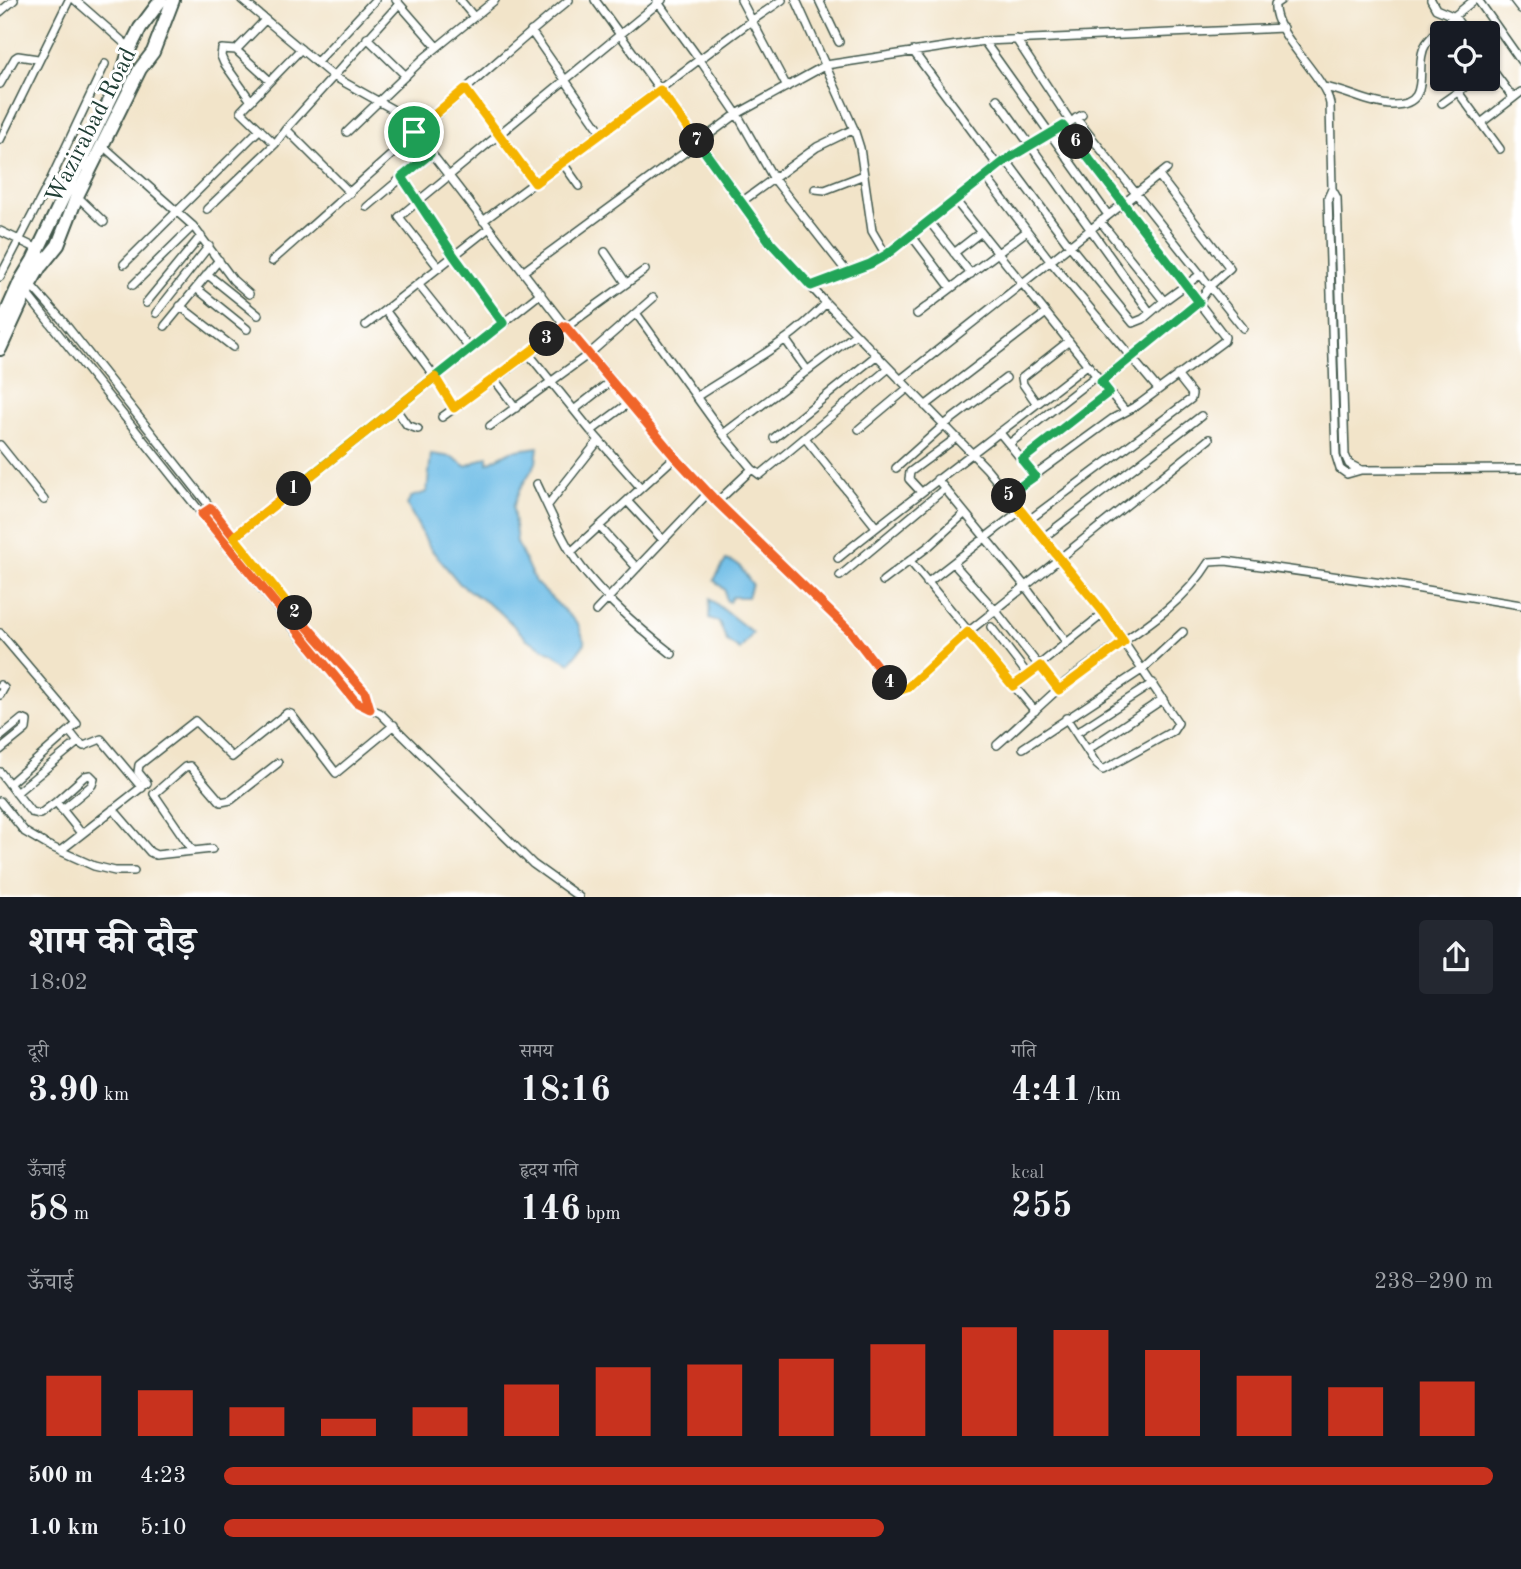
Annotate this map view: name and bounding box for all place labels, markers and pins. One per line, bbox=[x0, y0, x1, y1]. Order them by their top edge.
pin bbox=[384, 102, 444, 162]
pin: 7 bbox=[680, 124, 714, 158]
pin: 6 bbox=[1058, 124, 1094, 160]
pin: 3 bbox=[530, 322, 564, 356]
pin: 1 bbox=[276, 472, 312, 506]
pin: 5 bbox=[992, 478, 1026, 514]
pin: 2 bbox=[278, 596, 312, 630]
pin: 4 bbox=[872, 666, 908, 700]

